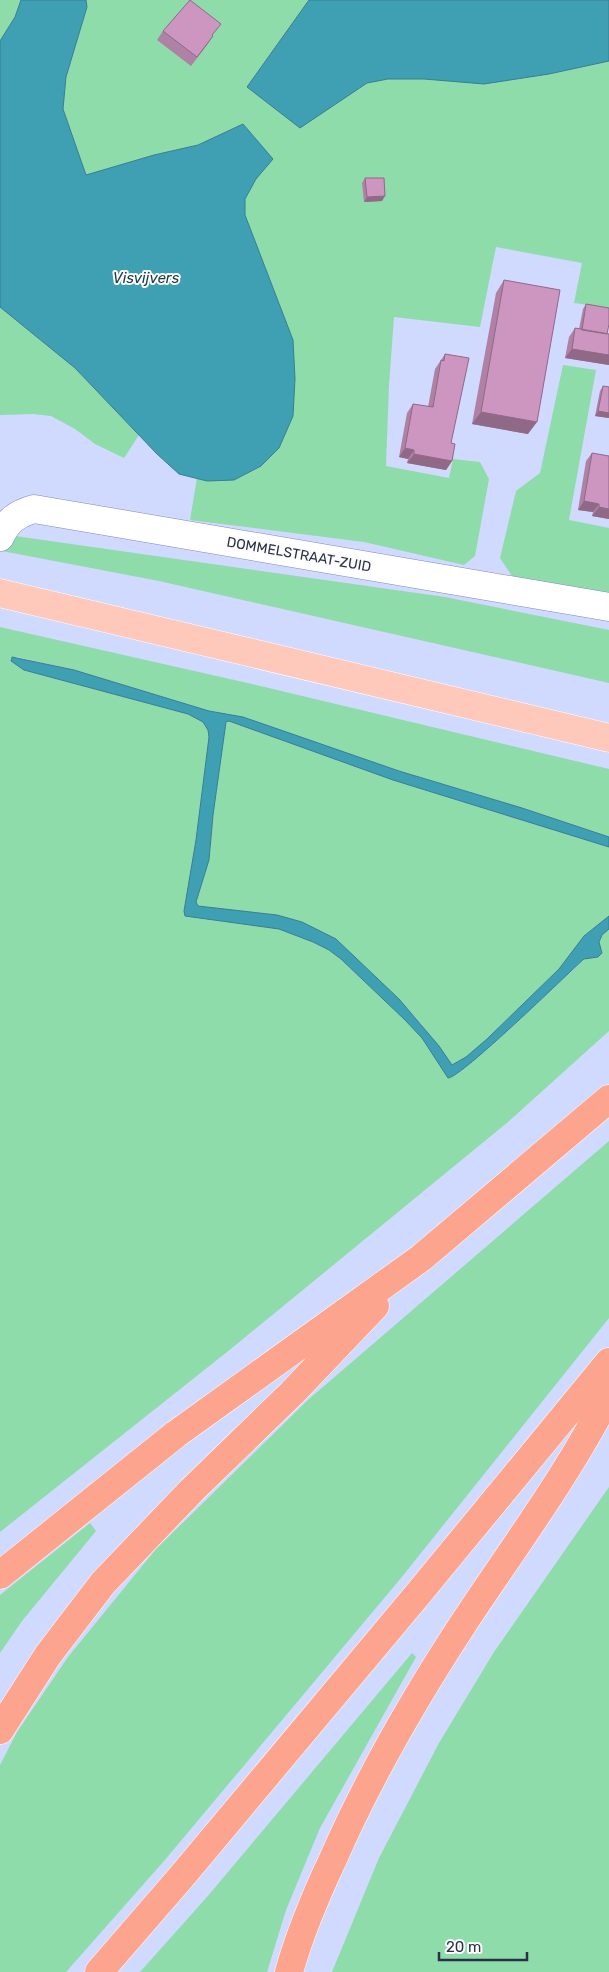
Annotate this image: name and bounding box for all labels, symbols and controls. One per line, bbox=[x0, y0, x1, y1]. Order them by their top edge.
water label: Visvijvers bbox=[113, 269, 180, 287]
street label: DOMMELSTRAAT-ZUID bbox=[225, 533, 372, 576]
scale bar bbox=[439, 1930, 526, 1962]
text: 20 m bbox=[446, 1938, 481, 1956]

